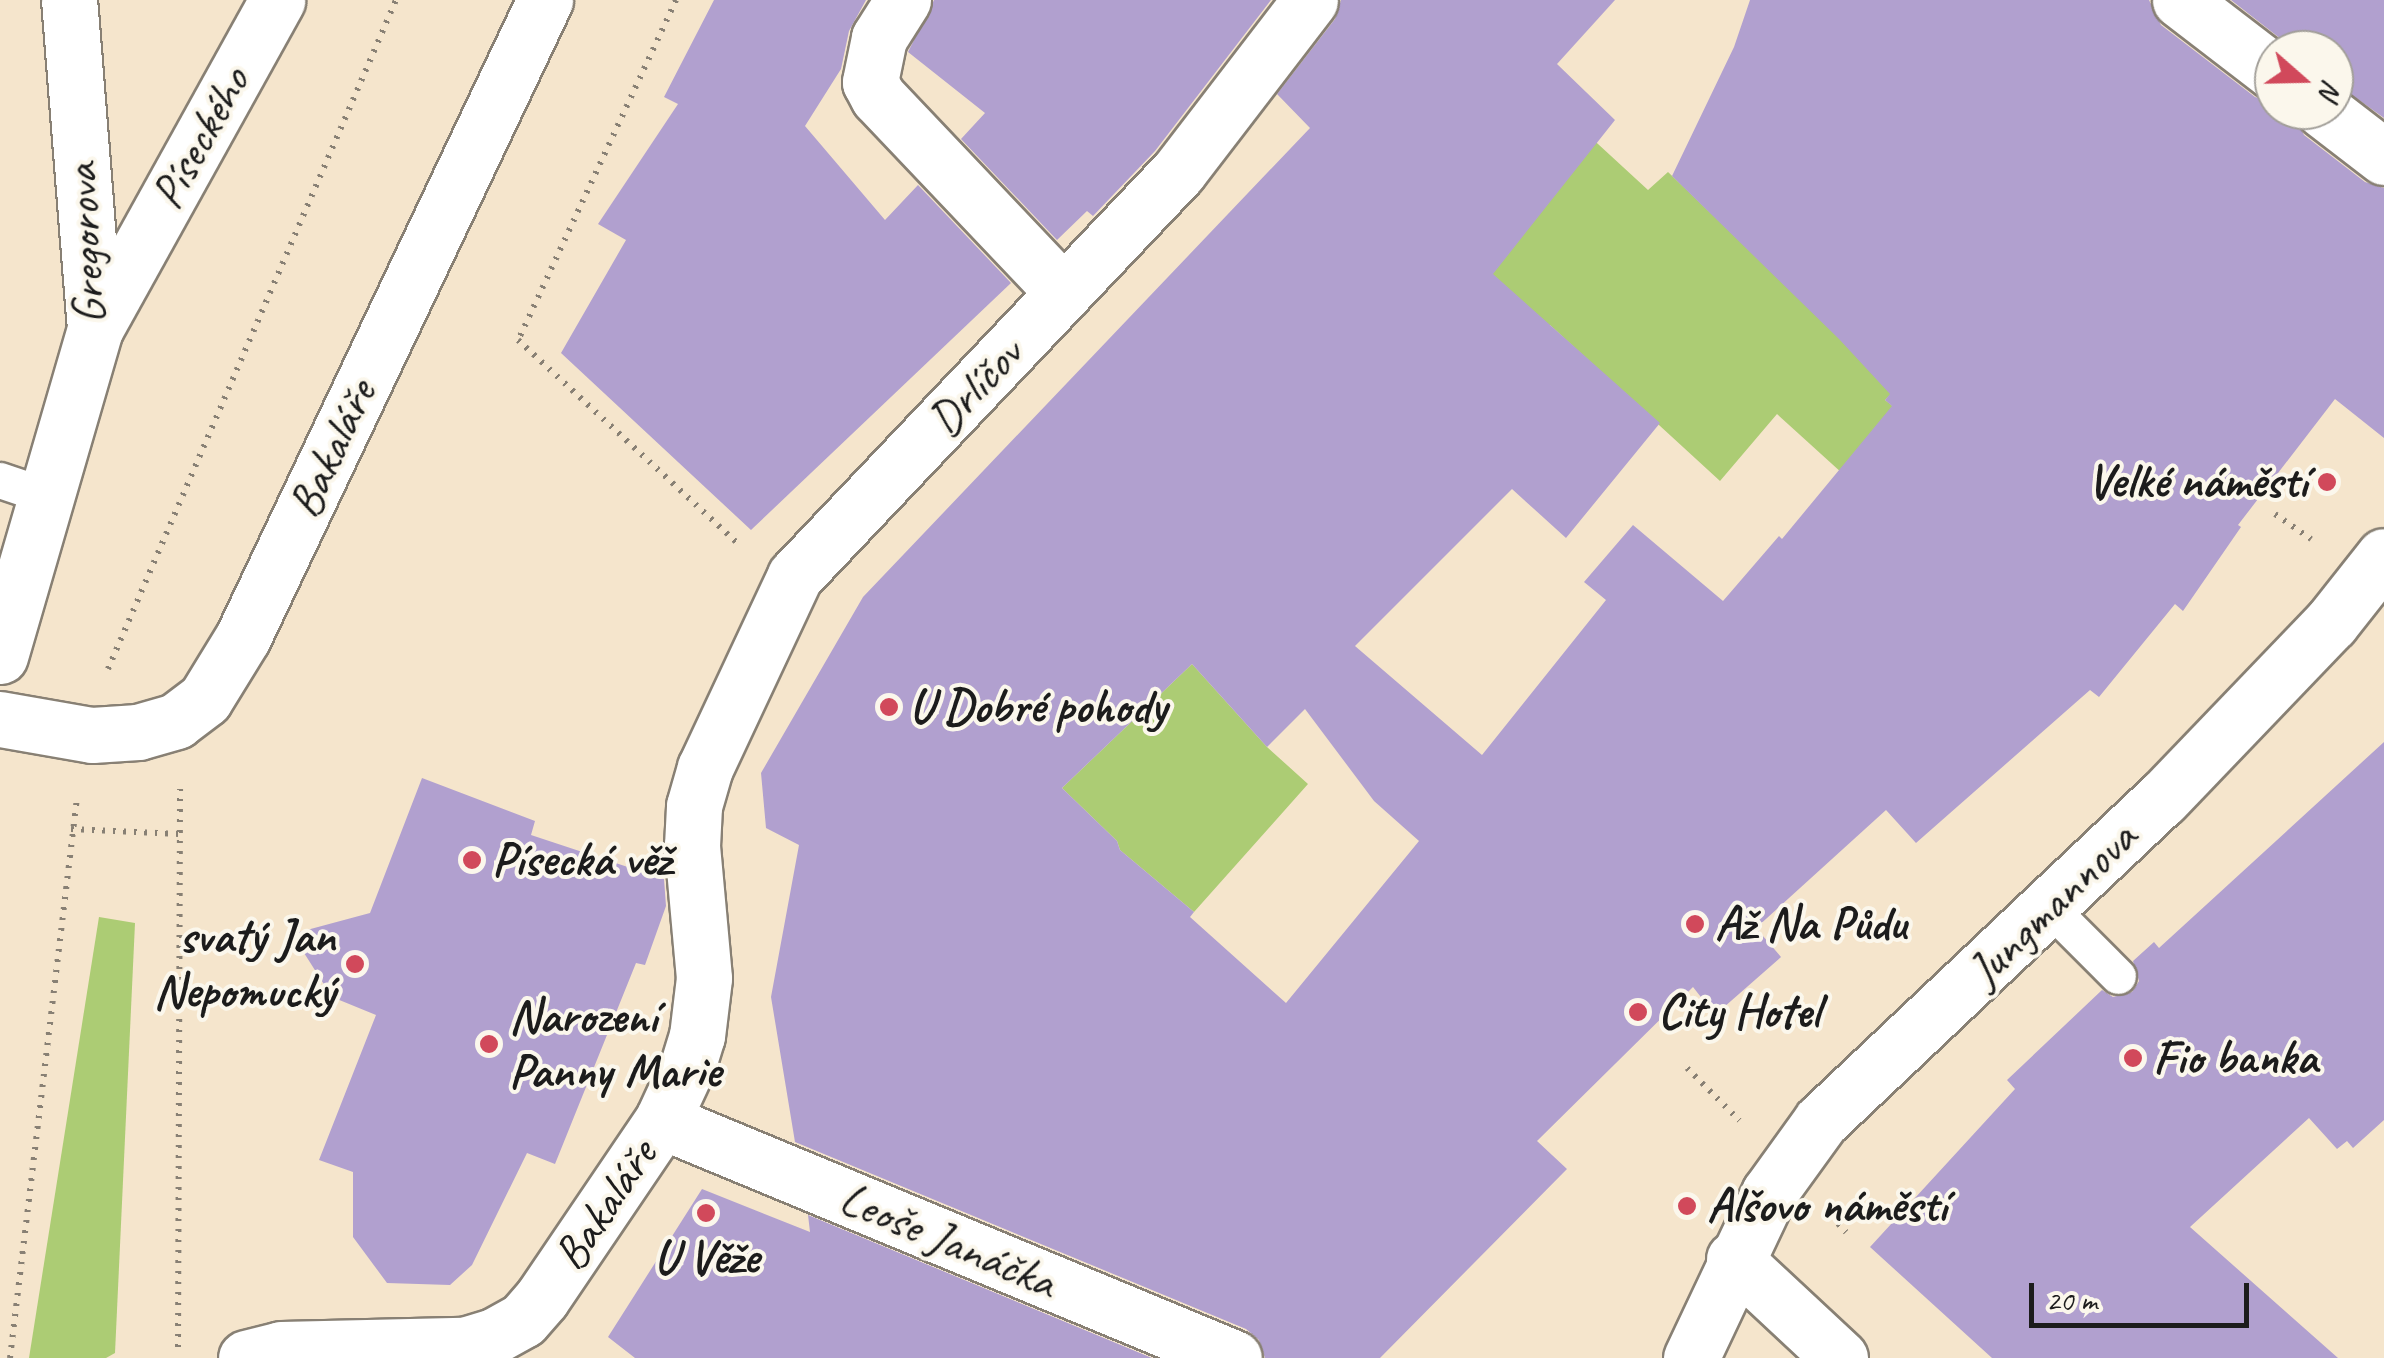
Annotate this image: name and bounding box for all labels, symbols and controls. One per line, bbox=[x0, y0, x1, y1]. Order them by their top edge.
north arrow bbox=[2254, 30, 2354, 130]
street label: Píseckého bbox=[138, 57, 262, 219]
text: N bbox=[2311, 76, 2350, 104]
street label: Gregorova bbox=[52, 162, 118, 326]
street label: Drlíčov bbox=[916, 326, 1034, 448]
street label: Bakaláře bbox=[275, 371, 389, 527]
place label: Velké náměstí bbox=[2087, 453, 2307, 511]
marker: Velké náměstí bbox=[2316, 471, 2338, 493]
place label: U Dobré pohody bbox=[909, 678, 1166, 736]
marker: U Dobré pohody bbox=[878, 696, 900, 718]
street label: Jungmannova bbox=[1955, 809, 2149, 999]
place label: Písecká věž bbox=[492, 831, 671, 889]
marker: Písecká věž bbox=[461, 849, 483, 871]
place label: Až Na Půdu bbox=[1715, 895, 1906, 953]
place label: svatý Jan Nepomucký bbox=[153, 907, 335, 1020]
marker: Až Na Půdu bbox=[1684, 913, 1706, 935]
marker: svatý Jan Nepomucký bbox=[344, 953, 366, 975]
place label: City Hotel bbox=[1658, 983, 1820, 1041]
place label: Narození Panny Marie bbox=[509, 987, 722, 1100]
marker: City Hotel bbox=[1627, 1001, 1649, 1023]
place label: Fio banka bbox=[2153, 1029, 2316, 1087]
marker: Narození Panny Marie bbox=[478, 1033, 500, 1055]
marker: Fio banka bbox=[2122, 1047, 2144, 1069]
street label: Bakaláře bbox=[541, 1129, 669, 1281]
street label: Leoše Janáčka bbox=[831, 1169, 1065, 1311]
place label: Alšovo náměstí bbox=[1707, 1177, 1947, 1235]
marker: Alšovo náměstí bbox=[1676, 1195, 1698, 1217]
marker: U Věže bbox=[695, 1202, 717, 1224]
place label: U Věže bbox=[653, 1229, 759, 1287]
scale bar bbox=[2034, 1263, 2254, 1325]
text: 20 m bbox=[2046, 1281, 2097, 1319]

